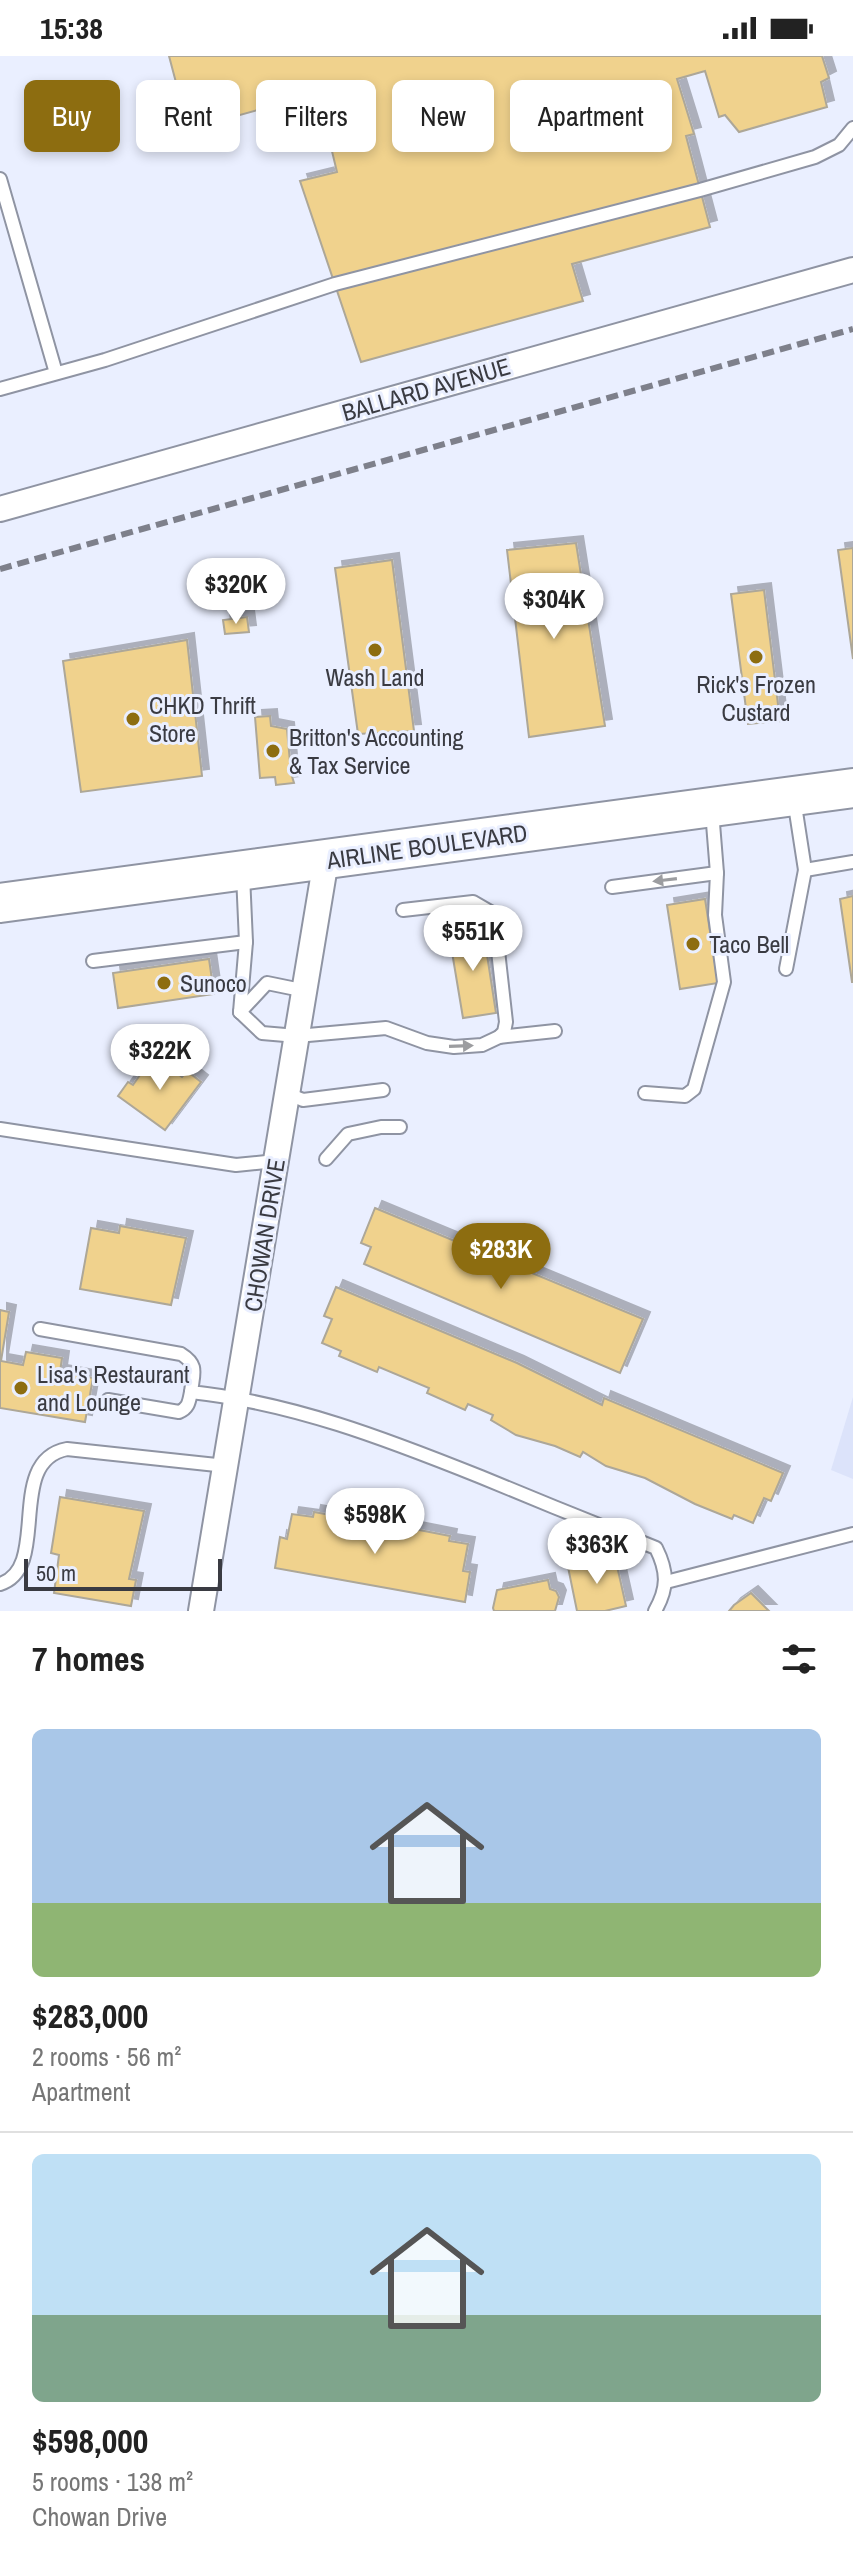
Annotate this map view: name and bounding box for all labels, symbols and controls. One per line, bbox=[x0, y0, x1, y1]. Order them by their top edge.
text: 15:38 bbox=[40, 8, 103, 48]
chip: Buy bbox=[24, 80, 120, 152]
chip: Rent bbox=[136, 80, 240, 152]
chip: Filters bbox=[256, 80, 376, 152]
chip: New bbox=[392, 80, 494, 152]
chip: Apartment bbox=[510, 80, 672, 152]
street label: BALLARD AVENUE bbox=[338, 350, 514, 428]
pin: $320K bbox=[180, 558, 292, 626]
text: $320K bbox=[205, 566, 267, 601]
pin: $304K bbox=[498, 573, 610, 641]
text: $304K bbox=[523, 581, 585, 616]
marker: Wash Land bbox=[366, 641, 384, 659]
marker: Rick's Frozen Custard bbox=[747, 648, 765, 666]
place label: Wash Land bbox=[326, 661, 424, 693]
place label: Rick's Frozen Custard bbox=[696, 668, 816, 728]
place label: CHKD Thrift Store bbox=[149, 689, 256, 749]
marker: CHKD Thrift Store bbox=[124, 710, 142, 728]
place label: Britton's Accounting & Tax Service bbox=[289, 721, 464, 781]
marker: Britton's Accounting & Tax Service bbox=[264, 742, 282, 760]
street label: AIRLINE BOULEVARD bbox=[324, 816, 529, 876]
one-way arrow bbox=[652, 874, 677, 887]
pin: $551K bbox=[417, 905, 529, 973]
text: $551K bbox=[442, 913, 504, 948]
place label: Taco Bell bbox=[709, 928, 789, 960]
marker: Taco Bell bbox=[684, 935, 702, 953]
place label: Sunoco bbox=[180, 967, 247, 999]
marker: Sunoco bbox=[155, 974, 173, 992]
pin: $322K bbox=[104, 1024, 216, 1092]
text: $322K bbox=[129, 1032, 191, 1067]
one-way arrow bbox=[449, 1039, 474, 1052]
street label: CHOWAN DRIVE bbox=[236, 1156, 292, 1314]
pin: $283K bbox=[445, 1223, 557, 1291]
text: $283K bbox=[470, 1231, 532, 1266]
place label: Lisa's Restaurant and Lounge bbox=[37, 1358, 190, 1418]
marker: Lisa's Restaurant and Lounge bbox=[12, 1379, 30, 1397]
pin: $598K bbox=[319, 1488, 431, 1556]
text: $598K bbox=[344, 1496, 406, 1531]
pin: $363K bbox=[541, 1518, 653, 1586]
text: $363K bbox=[566, 1526, 628, 1561]
scale bar bbox=[24, 1555, 222, 1591]
text: 50 m bbox=[36, 1558, 76, 1588]
text: 7 homes bbox=[32, 1636, 145, 1682]
icon: filters bbox=[777, 1637, 821, 1681]
icon: home bbox=[355, 1781, 499, 1925]
text: $283,000 bbox=[32, 1993, 148, 2039]
text: 2 rooms · 56 m² bbox=[32, 2039, 181, 2074]
text: Apartment bbox=[32, 2074, 130, 2109]
icon: home bbox=[355, 2206, 499, 2350]
text: $598,000 bbox=[32, 2418, 148, 2464]
text: 5 rooms · 138 m² bbox=[32, 2464, 193, 2499]
text: Chowan Drive bbox=[32, 2499, 167, 2534]

